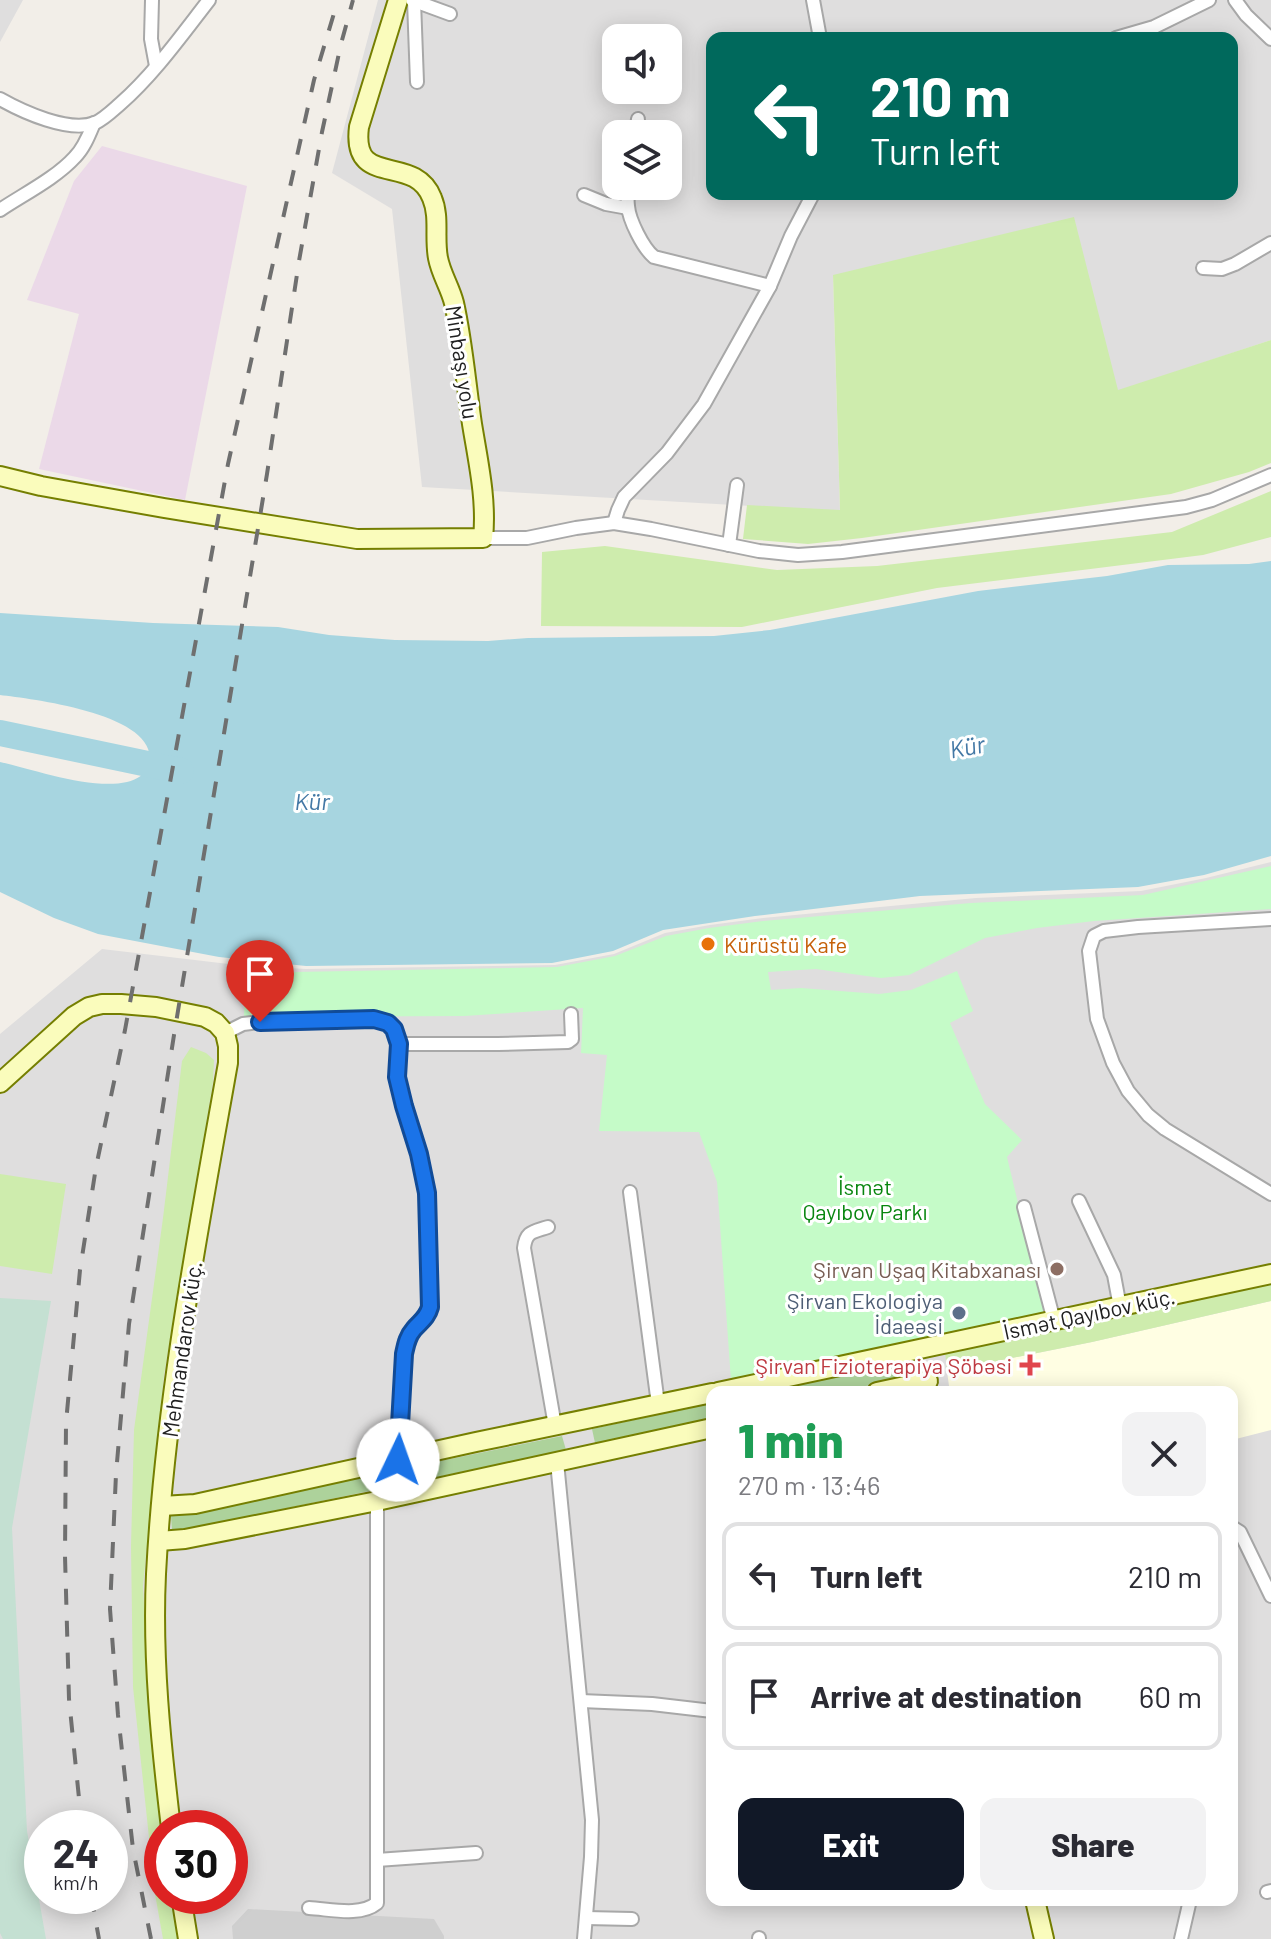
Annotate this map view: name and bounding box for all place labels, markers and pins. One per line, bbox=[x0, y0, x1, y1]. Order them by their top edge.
place label: Kürüstü Kafe bbox=[724, 931, 847, 957]
marker: Kürüstü Kafe bbox=[699, 935, 717, 953]
pin bbox=[226, 940, 294, 1022]
place label: Şirvan Uşaq Kitabxanası bbox=[813, 1256, 1041, 1282]
marker: Şirvan Uşaq Kitabxanası bbox=[1048, 1260, 1066, 1278]
place label: Şirvan Ekologiya İdaeəsi bbox=[787, 1287, 943, 1338]
marker: Şirvan Ekologiya İdaeəsi bbox=[950, 1304, 968, 1322]
place label: Şirvan Fizioterapiya Şöbəsi bbox=[755, 1352, 1012, 1378]
marker: Şirvan Fizioterapiya Şöbəsi bbox=[1019, 1354, 1041, 1376]

